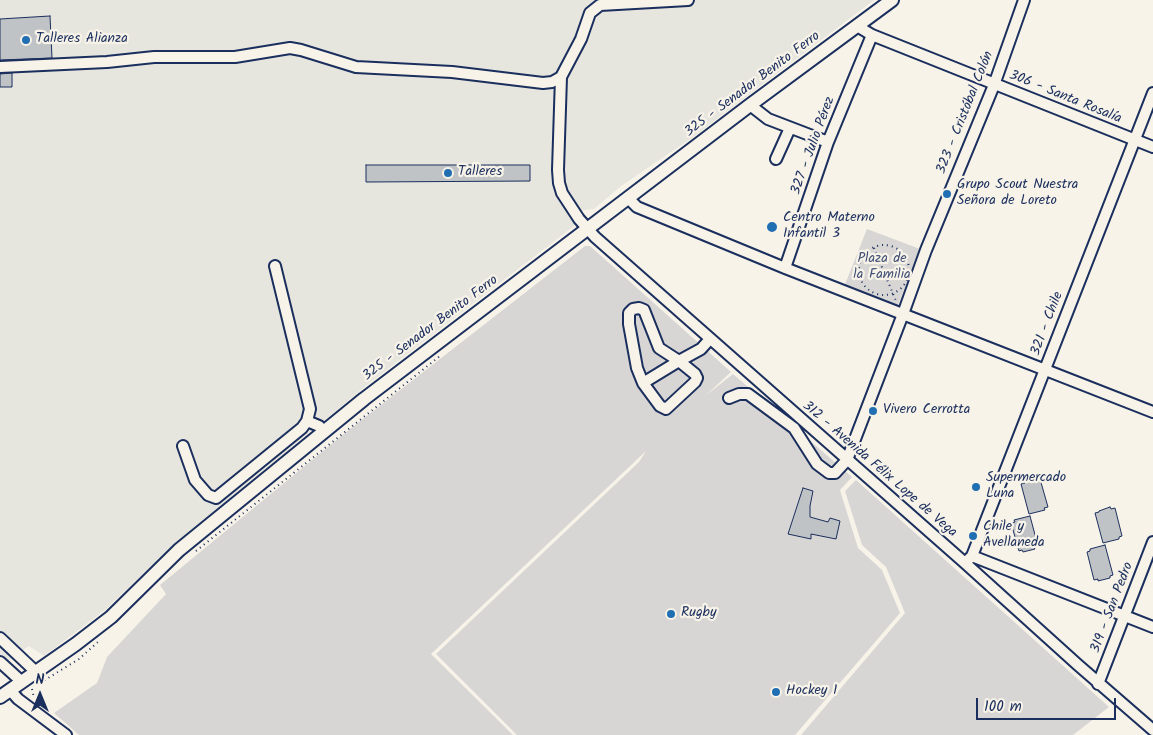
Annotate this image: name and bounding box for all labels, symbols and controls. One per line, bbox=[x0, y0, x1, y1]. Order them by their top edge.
street label: 325 - Senador Benito Ferro bbox=[682, 29, 824, 141]
place label: Talleres Alianza bbox=[36, 32, 128, 48]
marker: Talleres Alianza bbox=[20, 34, 32, 46]
street label: 323 - Cristóbal Colón bbox=[934, 49, 998, 177]
street label: 306 - Santa Rosalía bbox=[1006, 68, 1124, 128]
street label: 327 - Julio Pérez bbox=[788, 95, 840, 197]
place label: Talleres bbox=[458, 165, 502, 181]
marker: Talleres bbox=[442, 167, 454, 179]
place label: Grupo Scout Nuestra Señora de Loreto bbox=[957, 178, 1078, 210]
marker: Grupo Scout Nuestra Señora de Loreto bbox=[941, 188, 953, 200]
place label: Centro Materno Infantil 3 bbox=[783, 211, 875, 243]
marker: Centro Materno Infantil 3 bbox=[765, 220, 779, 234]
park label: Plaza de la Familia bbox=[853, 252, 911, 284]
street label: 325 - Senador Benito Ferro bbox=[360, 273, 502, 385]
street label: 321 - Chile bbox=[1028, 290, 1068, 358]
street label: 312 - Avenida Félix Lope de Vega bbox=[798, 398, 960, 542]
place label: Vivero Cerrotta bbox=[883, 403, 970, 419]
marker: Vivero Cerrotta bbox=[867, 405, 879, 417]
place label: Supermercado Luna bbox=[986, 471, 1066, 504]
marker: Supermercado Luna bbox=[970, 481, 982, 493]
place label: Chile y Avellaneda bbox=[983, 520, 1044, 552]
marker: Chile y Avellaneda bbox=[967, 530, 979, 542]
street label: 319 - San Pedro bbox=[1088, 560, 1138, 656]
place label: Rugby bbox=[681, 606, 716, 622]
marker: Rugby bbox=[665, 608, 677, 620]
text: N bbox=[36, 669, 44, 691]
north arrow bbox=[15, 670, 65, 720]
place label: Hockey 1 bbox=[786, 684, 837, 700]
marker: Hockey 1 bbox=[770, 686, 782, 698]
scale bar bbox=[978, 688, 1118, 720]
text: 100 m bbox=[984, 695, 1022, 719]

